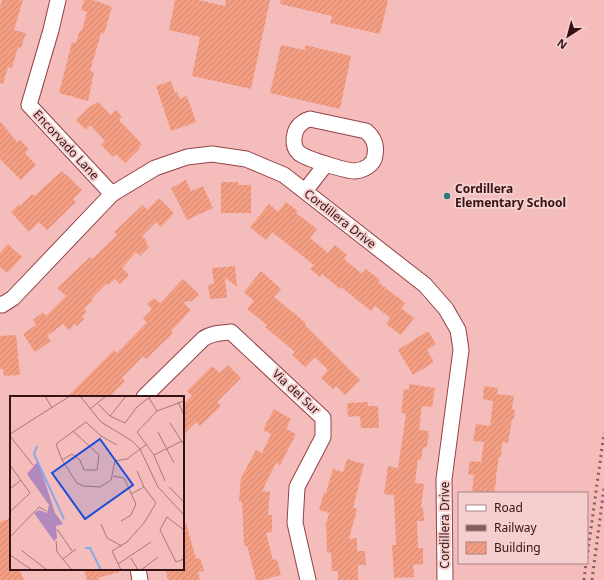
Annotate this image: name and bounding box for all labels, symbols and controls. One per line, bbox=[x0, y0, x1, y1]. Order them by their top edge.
north arrow bbox=[548, 16, 588, 56]
text: N bbox=[554, 36, 570, 53]
street label: Encorvado Lane bbox=[30, 106, 103, 183]
place label: Cordillera Elementary School bbox=[455, 180, 566, 211]
street label: Cordillera Drive bbox=[301, 185, 380, 252]
marker: Cordillera Elementary School bbox=[442, 191, 452, 201]
street label: Via del Sur bbox=[269, 365, 324, 418]
inset map bbox=[10, 396, 184, 570]
street label: Cordillera Drive bbox=[436, 481, 453, 569]
legend bbox=[458, 492, 588, 564]
text: Road bbox=[494, 499, 523, 516]
text: Railway bbox=[494, 519, 538, 536]
text: Building bbox=[494, 539, 541, 556]

